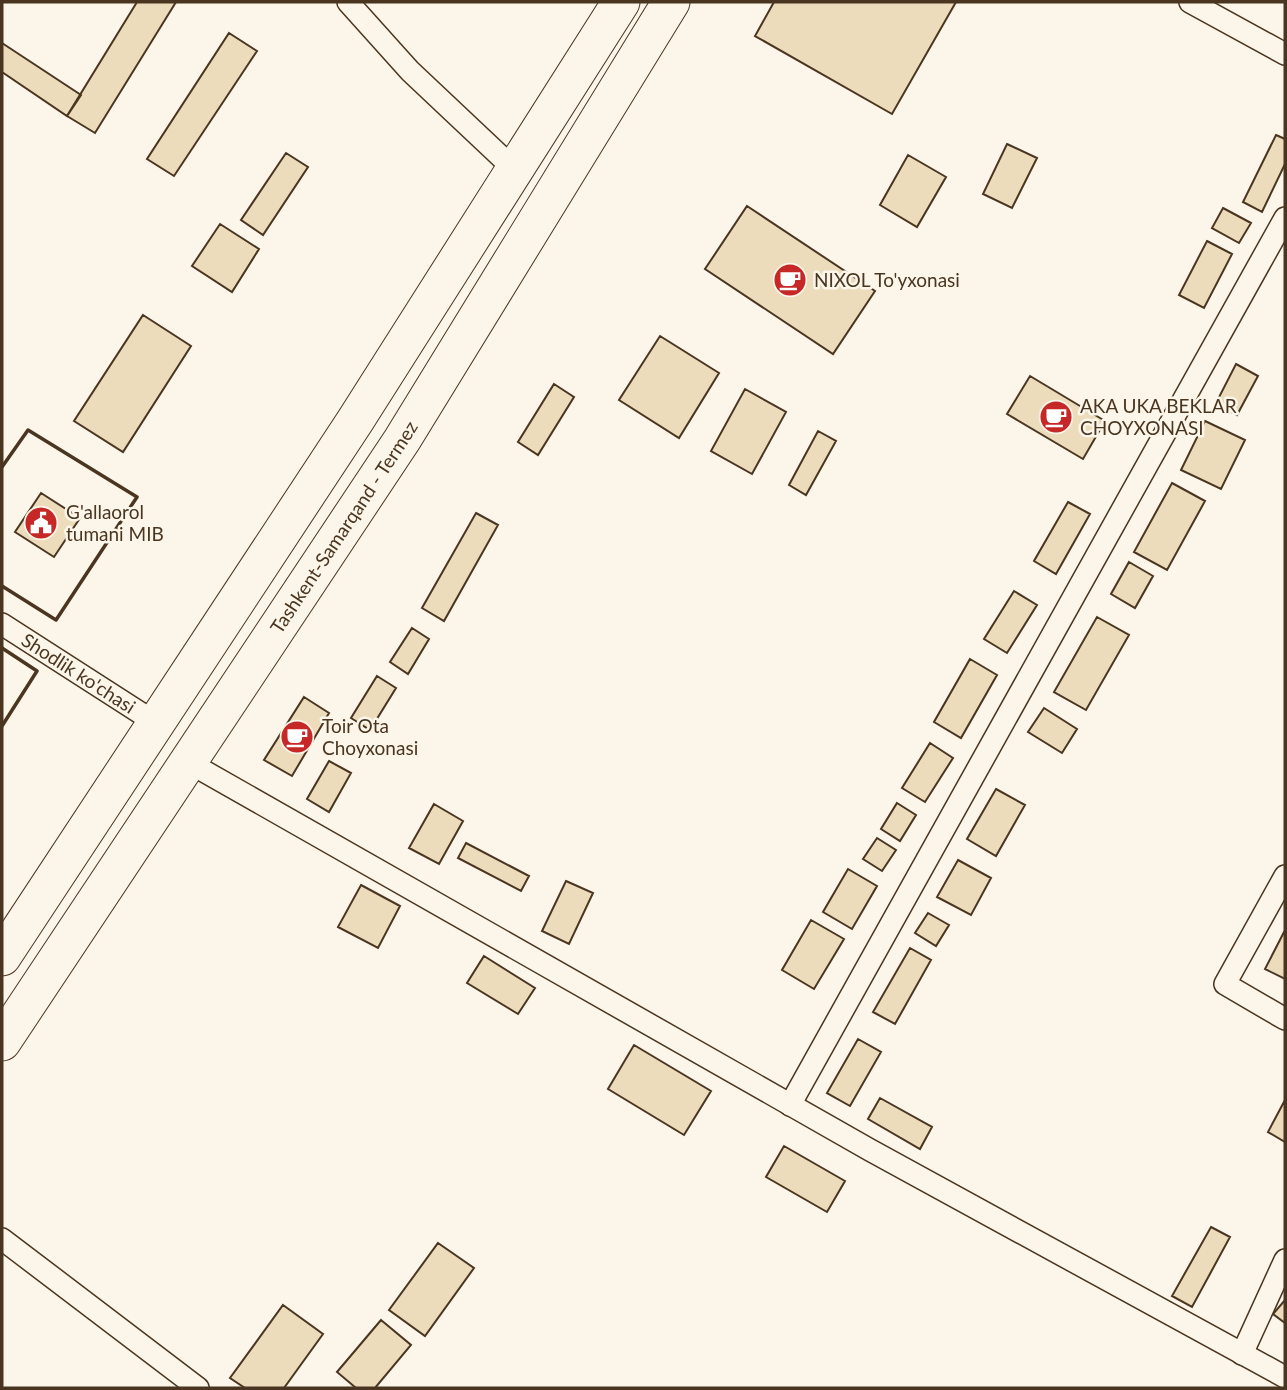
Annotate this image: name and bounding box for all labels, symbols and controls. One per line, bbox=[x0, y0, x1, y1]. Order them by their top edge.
cafe icon: NIXOL To'yxonasi bbox=[771, 261, 809, 299]
place label: NIXOL To'yxonasi bbox=[814, 268, 960, 291]
place label: AKA UKA BEKLAR CHOYXONASI bbox=[1080, 394, 1237, 439]
cafe icon: AKA UKA BEKLAR CHOYXONASI bbox=[1037, 398, 1075, 436]
street label: Tashkent-Samarqand - Termez bbox=[265, 417, 422, 637]
place label: G'allaorol tumani MIB bbox=[66, 500, 164, 545]
public building icon: G'allaorol tumani MIB bbox=[22, 504, 60, 542]
street label: Shodlik ko'chasi bbox=[18, 628, 140, 718]
place label: Toir Ota Choyxonasi bbox=[322, 714, 418, 759]
cafe icon: Toir Ota Choyxonasi bbox=[278, 718, 316, 756]

